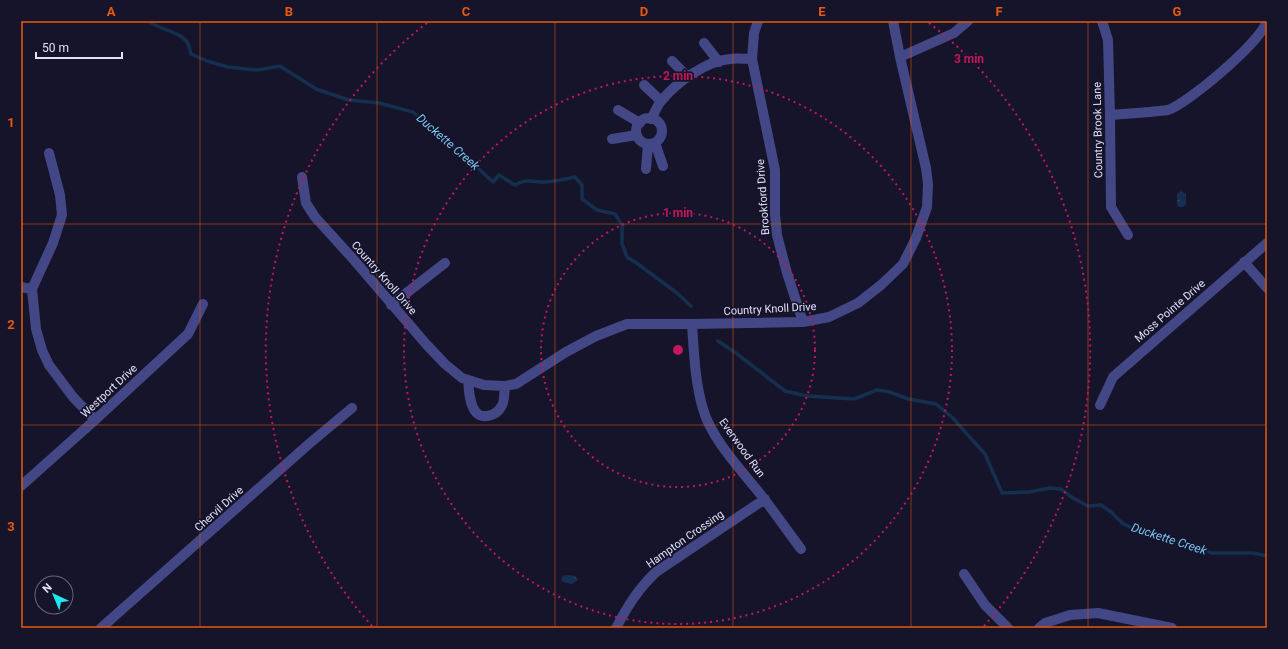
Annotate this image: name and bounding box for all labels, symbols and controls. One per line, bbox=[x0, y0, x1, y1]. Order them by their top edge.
text: A bbox=[107, 4, 116, 19]
text: B bbox=[285, 4, 293, 19]
text: C bbox=[462, 4, 471, 19]
text: D bbox=[640, 4, 648, 19]
text: E bbox=[818, 4, 826, 19]
text: F bbox=[995, 4, 1003, 19]
text: G bbox=[1173, 4, 1182, 19]
scale bar bbox=[36, 34, 122, 60]
text: 50 m bbox=[42, 41, 69, 55]
text: 3 min bbox=[954, 52, 984, 66]
text: 2 min bbox=[663, 69, 693, 83]
street label: Country Brook Lane bbox=[1091, 82, 1105, 178]
water label: Duckette Creek bbox=[414, 111, 483, 174]
text: 1 bbox=[7, 115, 15, 130]
street label: Brookford Drive bbox=[754, 158, 772, 235]
text: 1 min bbox=[663, 206, 693, 220]
street label: Country Knoll Drive bbox=[349, 239, 419, 317]
street label: Moss Pointe Drive bbox=[1132, 277, 1208, 345]
street label: Country Knoll Drive bbox=[723, 300, 817, 318]
text: 2 bbox=[7, 317, 15, 332]
centre of rings bbox=[671, 343, 685, 357]
street label: Westport Drive bbox=[78, 362, 140, 420]
street label: Everwood Run bbox=[716, 416, 768, 480]
street label: Chervil Drive bbox=[192, 484, 246, 534]
street label: Hampton Crossing bbox=[644, 507, 726, 571]
text: 3 bbox=[7, 519, 15, 534]
water label: Duckette Creek bbox=[1130, 520, 1210, 558]
north arrow bbox=[34, 575, 74, 615]
text: N bbox=[40, 581, 55, 596]

